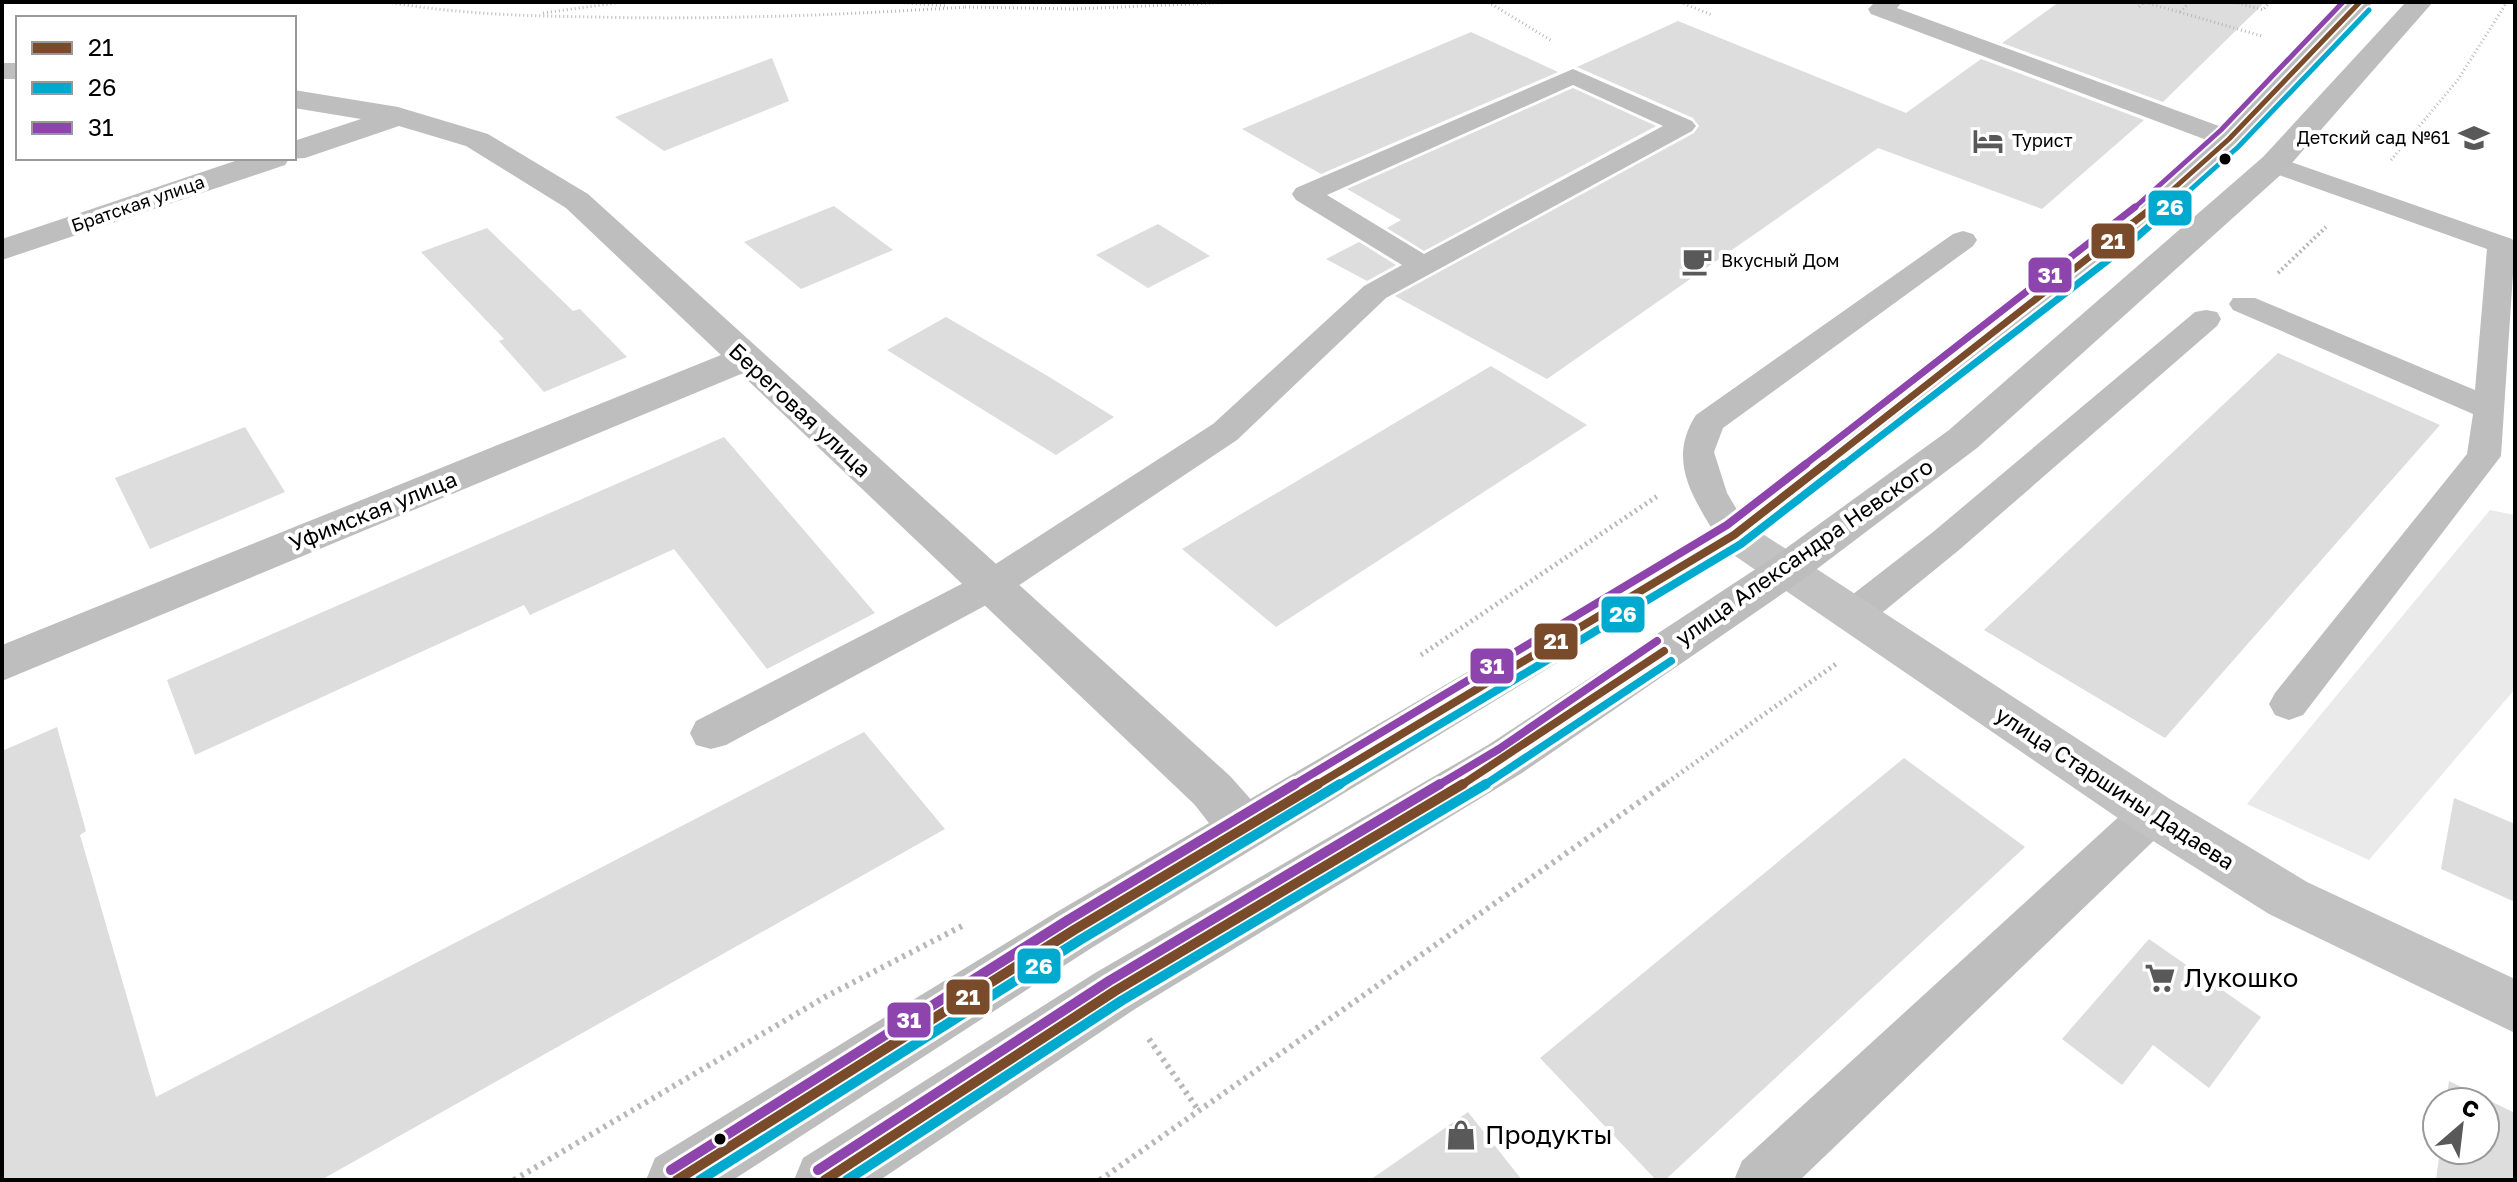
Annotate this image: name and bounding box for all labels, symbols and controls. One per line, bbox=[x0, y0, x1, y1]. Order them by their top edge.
legend bbox=[16, 16, 296, 160]
text: 21 bbox=[88, 32, 114, 61]
text: 26 bbox=[88, 72, 116, 101]
text: 31 bbox=[88, 112, 114, 141]
school or university icon: Детский сад №61 bbox=[2457, 121, 2491, 155]
hotel icon: Турист bbox=[1971, 124, 2005, 158]
place label: Детский сад №61 bbox=[2297, 126, 2450, 148]
place label: Турист bbox=[2012, 129, 2073, 151]
unlabelled marker bbox=[2217, 151, 2233, 167]
street label: Братская улица bbox=[68, 170, 207, 236]
line badge: 26 bbox=[2147, 189, 2193, 227]
text: 26 bbox=[2156, 193, 2184, 220]
line badge: 21 bbox=[2090, 222, 2136, 260]
text: 21 bbox=[2101, 227, 2125, 254]
cafe icon: Вкусный Дом bbox=[1680, 244, 1714, 278]
place label: Вкусный Дом bbox=[1721, 249, 1839, 271]
line badge: 31 bbox=[2027, 256, 2073, 294]
text: 31 bbox=[2038, 261, 2062, 288]
street label: Береговая улица bbox=[724, 337, 877, 482]
street label: улица Александра Невского bbox=[1670, 452, 1938, 651]
street label: Уфимская улица bbox=[285, 465, 461, 556]
line badge: 26 bbox=[1600, 595, 1646, 634]
text: 26 bbox=[1609, 600, 1637, 627]
line badge: 21 bbox=[1533, 622, 1579, 661]
text: 21 bbox=[1544, 627, 1568, 654]
line badge: 31 bbox=[1469, 647, 1515, 685]
text: 31 bbox=[1480, 652, 1504, 679]
street label: улица Старшины Дадаева bbox=[1991, 700, 2240, 875]
line badge: 26 bbox=[1016, 947, 1062, 985]
text: 26 bbox=[1025, 952, 1053, 979]
supermarket icon: Лукошко bbox=[2143, 961, 2177, 995]
place label: Лукошко bbox=[2184, 962, 2298, 993]
line badge: 21 bbox=[945, 978, 991, 1016]
text: 21 bbox=[956, 983, 980, 1010]
line badge: 31 bbox=[886, 1001, 932, 1039]
text: 31 bbox=[897, 1006, 921, 1033]
north arrow bbox=[2421, 1086, 2501, 1166]
text: С bbox=[2457, 1092, 2484, 1123]
shop icon: Продукты bbox=[1444, 1118, 1478, 1152]
place label: Продукты bbox=[1485, 1119, 1613, 1150]
unlabelled marker bbox=[712, 1131, 728, 1147]

